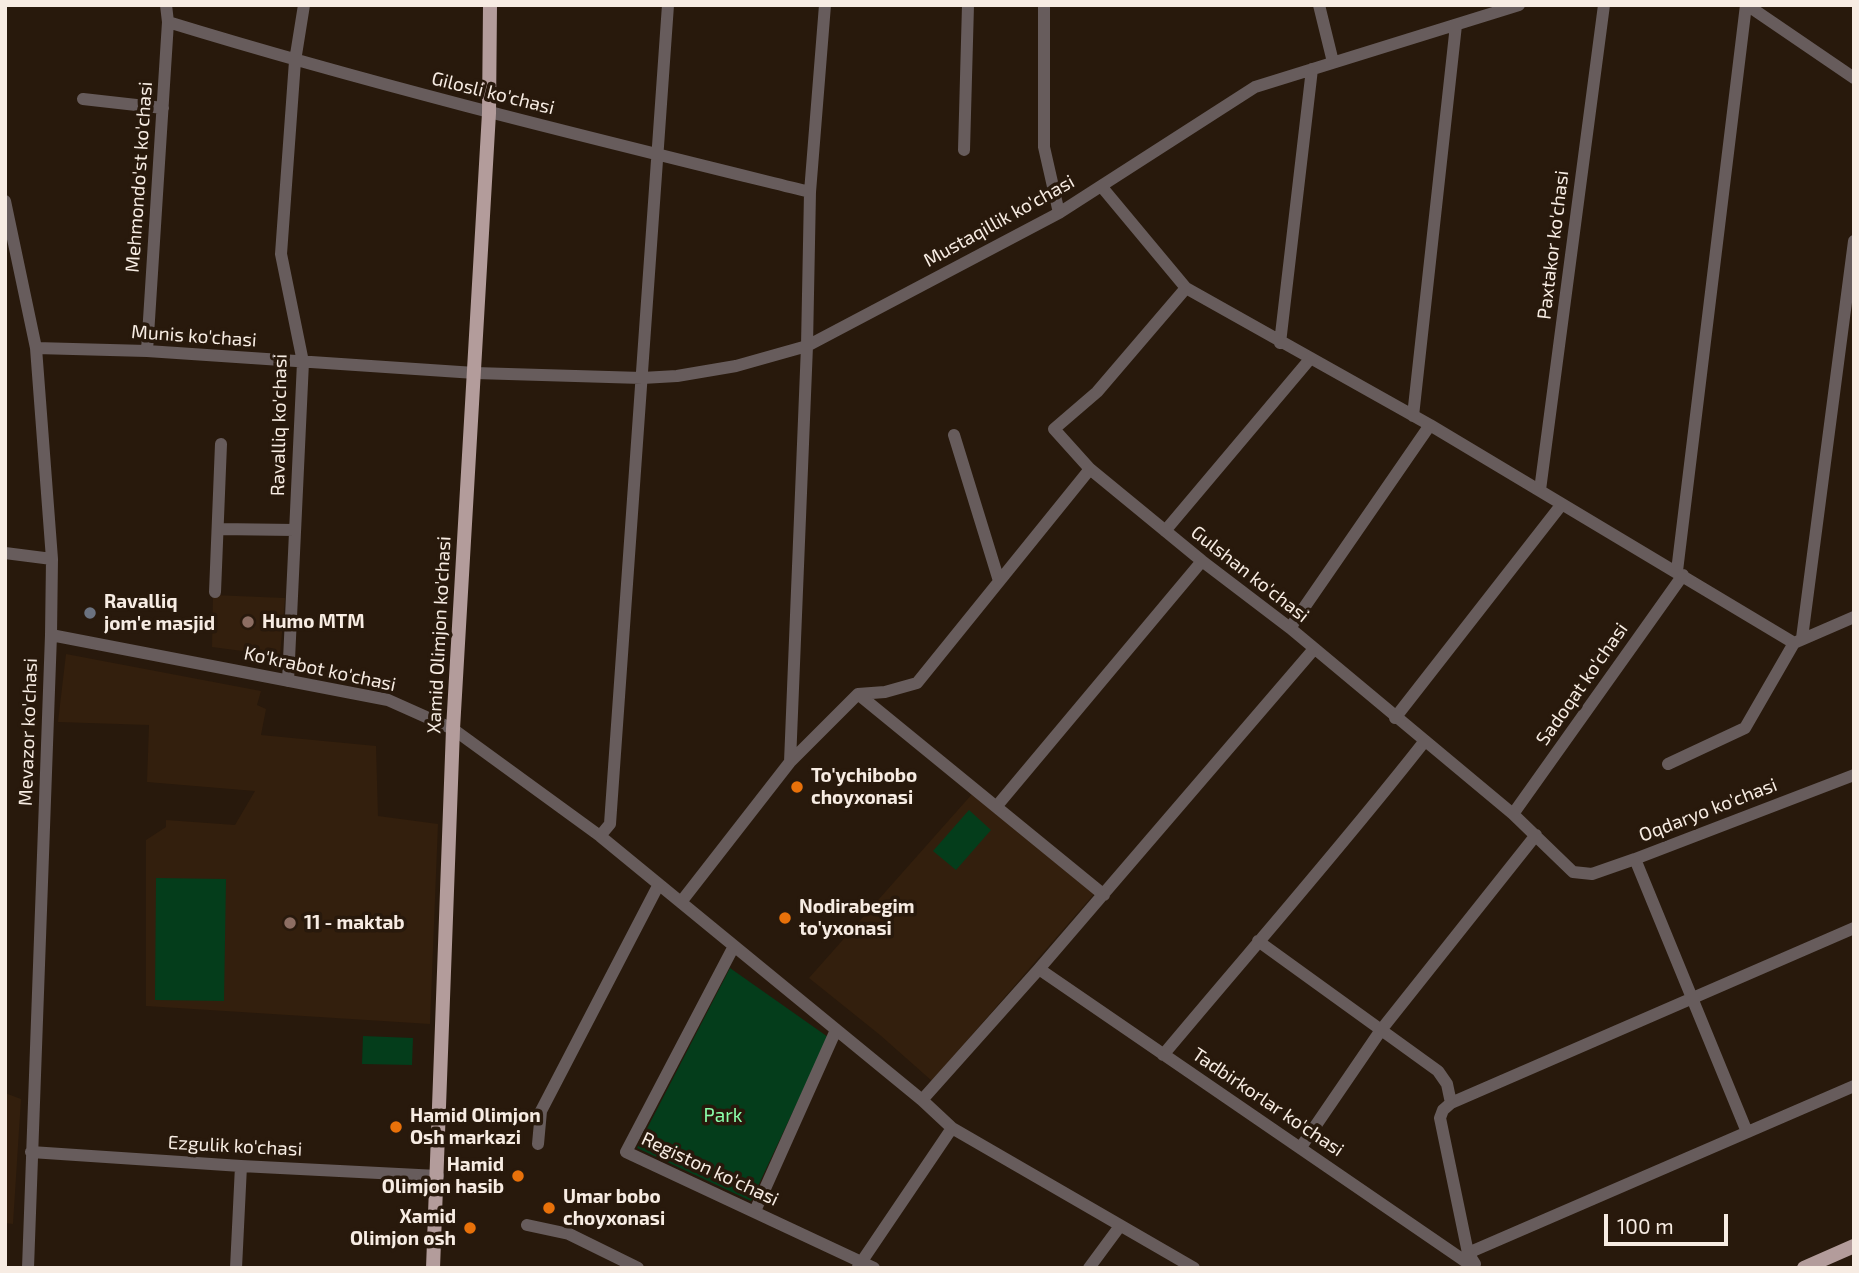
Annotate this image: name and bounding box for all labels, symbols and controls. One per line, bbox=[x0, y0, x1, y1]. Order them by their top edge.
street label: Gilosli ko'chasi bbox=[429, 67, 557, 119]
street label: Mehmondo'st ko'chasi bbox=[121, 81, 157, 273]
street label: Paxtakor ko'chasi bbox=[1533, 169, 1573, 321]
street label: Mustaqillik ko'chasi bbox=[920, 170, 1078, 272]
street label: Munis ko'chasi bbox=[130, 320, 258, 352]
street label: Ravalliq ko'chasi bbox=[266, 354, 292, 496]
street label: Gulshan ko'chasi bbox=[1186, 521, 1314, 627]
street label: Xamid Olimjon ko'chasi bbox=[422, 536, 456, 734]
place label: Ravalliq jom'e masjid bbox=[104, 591, 215, 635]
marker: Ravalliq jom'e masjid bbox=[82, 605, 98, 621]
place label: Humo MTM bbox=[262, 611, 365, 633]
marker: Humo MTM bbox=[240, 614, 256, 630]
street label: Sadoqat ko'chasi bbox=[1531, 618, 1633, 750]
street label: Ko'krabot ko'chasi bbox=[242, 642, 398, 696]
street label: Mevazor ko'chasi bbox=[14, 658, 42, 806]
place label: To'ychibobo choyxonasi bbox=[811, 765, 917, 809]
street label: Oqdaryo ko'chasi bbox=[1636, 773, 1780, 847]
marker: To'ychibobo choyxonasi bbox=[789, 779, 805, 795]
place label: Nodirabegim to'yxonasi bbox=[799, 896, 914, 940]
marker: Nodirabegim to'yxonasi bbox=[777, 910, 793, 926]
place label: 11 - maktab bbox=[304, 912, 405, 934]
marker: 11 - maktab bbox=[282, 915, 298, 931]
street label: Tadbirkorlar ko'chasi bbox=[1188, 1043, 1348, 1161]
place label: Hamid Olimjon Osh markazi bbox=[410, 1105, 541, 1149]
park label: Park bbox=[704, 1105, 742, 1127]
marker: Hamid Olimjon Osh markazi bbox=[388, 1119, 404, 1135]
street label: Registon ko'chasi bbox=[638, 1127, 782, 1211]
street label: Ezgulik ko'chasi bbox=[167, 1131, 303, 1161]
place label: Hamid Olimjon hasib bbox=[382, 1154, 504, 1198]
marker: Hamid Olimjon hasib bbox=[510, 1168, 526, 1184]
place label: Umar bobo choyxonasi bbox=[563, 1186, 665, 1230]
marker: Umar bobo choyxonasi bbox=[541, 1200, 557, 1216]
scale bar bbox=[1607, 1200, 1731, 1244]
place label: Xamid Olimjon osh bbox=[350, 1206, 456, 1250]
text: 100 m bbox=[1617, 1213, 1674, 1238]
marker: Xamid Olimjon osh bbox=[462, 1220, 478, 1236]

